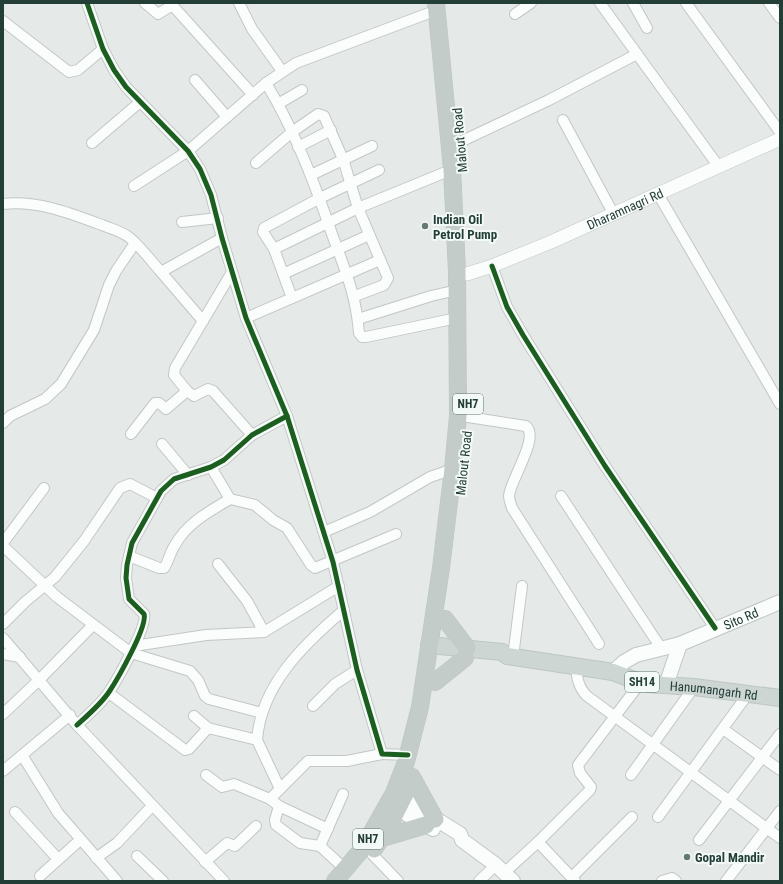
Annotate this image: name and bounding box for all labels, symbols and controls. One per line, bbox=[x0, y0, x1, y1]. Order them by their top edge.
street label: Malout Road bbox=[450, 107, 470, 173]
street label: Dharamnagri Rd bbox=[584, 185, 665, 232]
place label: Indian Oil Petrol Pump bbox=[433, 212, 497, 242]
marker: Indian Oil Petrol Pump bbox=[420, 221, 430, 231]
road number: NH7 bbox=[453, 394, 483, 414]
street label: Malout Road bbox=[453, 430, 475, 496]
street label: Sito Rd bbox=[721, 605, 760, 632]
road number: SH14 bbox=[625, 672, 659, 692]
street label: Hanumangarh Rd bbox=[669, 678, 759, 703]
road number: NH7 bbox=[353, 829, 383, 849]
place label: Gopal Mandir bbox=[695, 850, 765, 865]
marker: Gopal Mandir bbox=[682, 852, 692, 862]

